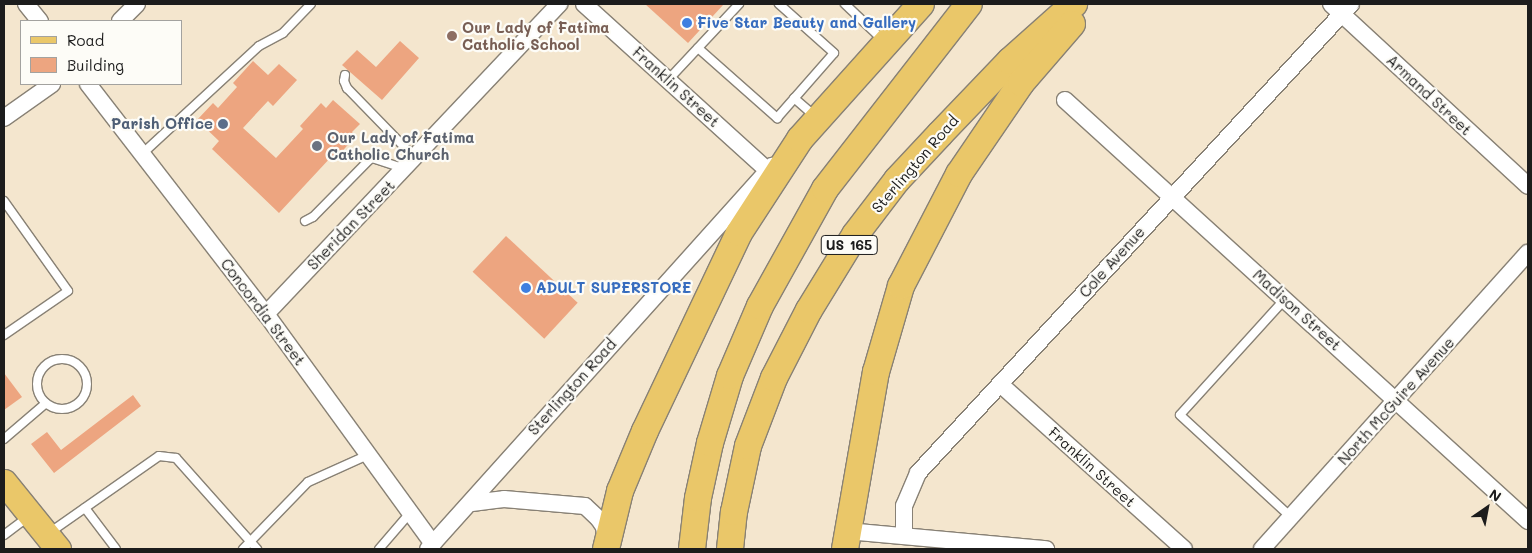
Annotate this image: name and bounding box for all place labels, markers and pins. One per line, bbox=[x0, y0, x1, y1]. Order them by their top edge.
place label: Five Star Beauty and Gallery bbox=[697, 14, 916, 32]
marker: Five Star Beauty and Gallery bbox=[681, 17, 693, 29]
place label: Our Lady of Fatima Catholic School bbox=[462, 18, 610, 53]
marker: Our Lady of Fatima Catholic School bbox=[446, 30, 458, 42]
place label: Parish Office bbox=[111, 115, 213, 133]
marker: Parish Office bbox=[217, 118, 229, 130]
place label: Our Lady of Fatima Catholic Church bbox=[327, 128, 475, 163]
marker: Our Lady of Fatima Catholic Church bbox=[311, 140, 323, 152]
place label: ADULT SUPERSTORE bbox=[536, 279, 691, 297]
marker: ADULT SUPERSTORE bbox=[520, 282, 532, 294]

